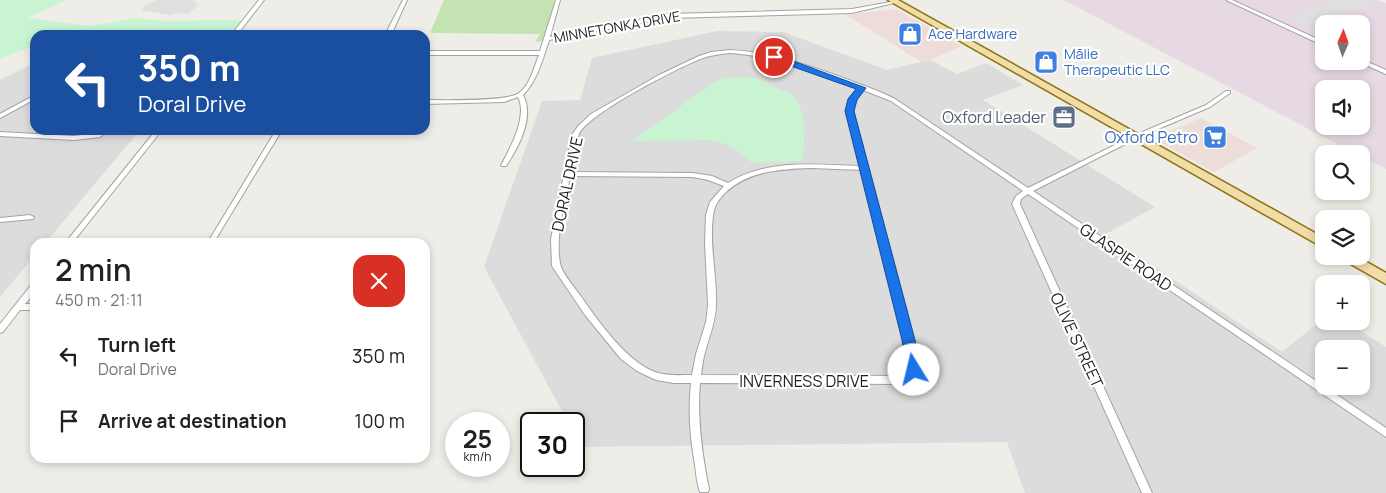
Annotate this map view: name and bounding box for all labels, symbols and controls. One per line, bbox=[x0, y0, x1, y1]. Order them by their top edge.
street label: MINNETONKA DRIVE bbox=[552, 6, 682, 47]
north arrow bbox=[1315, 15, 1370, 70]
map controls bbox=[1315, 15, 1370, 395]
shop icon: Ace Hardware bbox=[897, 21, 923, 47]
place label: Ace Hardware bbox=[928, 24, 1017, 43]
pin bbox=[753, 36, 795, 78]
icon: arrive bbox=[760, 43, 788, 71]
text: 350 m bbox=[138, 44, 240, 92]
place label: Mālie Therapeutic LLC bbox=[1064, 44, 1170, 79]
shop icon: Mālie Therapeutic LLC bbox=[1033, 49, 1059, 75]
icon: left bbox=[55, 50, 120, 115]
button: sound bbox=[1315, 80, 1370, 135]
text: Doral Drive bbox=[138, 89, 246, 119]
office icon: Oxford Leader bbox=[1051, 104, 1077, 130]
place label: Oxford Leader bbox=[942, 106, 1046, 128]
supermarket icon: Oxford Petro bbox=[1202, 124, 1228, 150]
place label: Oxford Petro bbox=[1105, 126, 1198, 148]
street label: DORAL DRIVE bbox=[546, 135, 588, 233]
button: search bbox=[1315, 145, 1370, 200]
button: layers bbox=[1315, 210, 1370, 265]
street label: GLASPIE ROAD bbox=[1075, 218, 1177, 296]
text: 2 min bbox=[55, 249, 131, 290]
button: close bbox=[353, 255, 405, 307]
button: + bbox=[1315, 275, 1370, 330]
text: 450 m · 21:11 bbox=[55, 289, 143, 311]
street label: OLIVE STREET bbox=[1045, 289, 1109, 392]
text: Turn left bbox=[98, 332, 176, 358]
button: − bbox=[1315, 340, 1370, 395]
icon: left bbox=[55, 342, 83, 370]
text: 350 m bbox=[352, 343, 405, 369]
position arrow bbox=[887, 343, 939, 395]
text: Doral Drive bbox=[98, 358, 177, 380]
street label: INVERNESS DRIVE bbox=[739, 370, 869, 392]
icon: arrive bbox=[55, 407, 83, 435]
text: Arrive at destination bbox=[98, 408, 287, 434]
text: 100 m bbox=[354, 408, 405, 434]
speed limit sign: 30 bbox=[520, 412, 585, 477]
text: 25 bbox=[463, 421, 492, 456]
text: km/h bbox=[464, 448, 491, 465]

